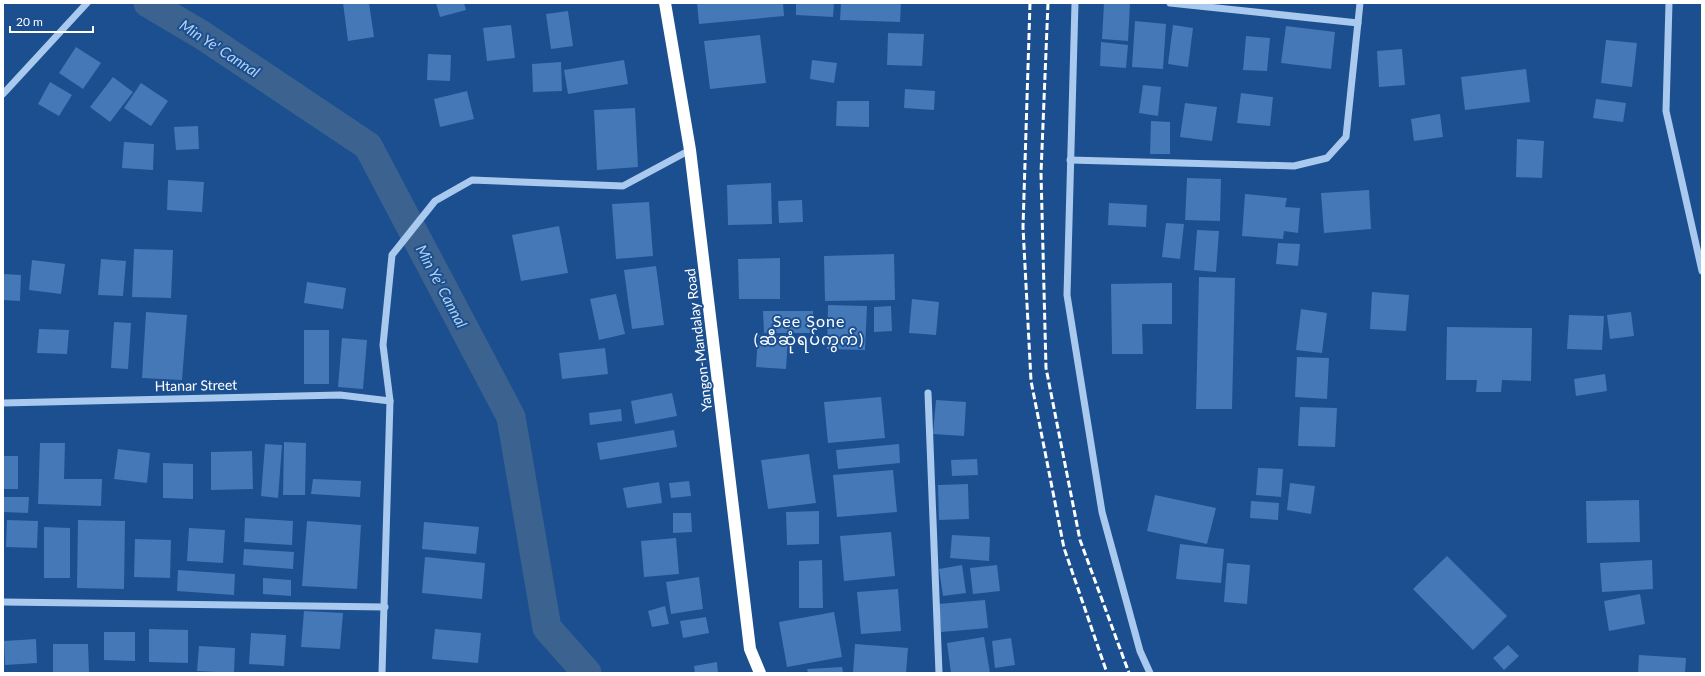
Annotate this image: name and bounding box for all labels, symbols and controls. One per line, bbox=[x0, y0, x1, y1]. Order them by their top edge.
scale bar bbox=[10, 8, 93, 34]
text: 20 m bbox=[16, 14, 43, 29]
water label: Min Ye' Cannal bbox=[177, 16, 264, 81]
water label: Min Ye' Cannal bbox=[413, 241, 472, 331]
street label: Yangon-Mandalay Road bbox=[681, 267, 715, 413]
district label: See Sone (ဆီဆုံရပ်ကွက်) bbox=[754, 311, 864, 354]
street label: Htanar Street bbox=[155, 376, 237, 394]

